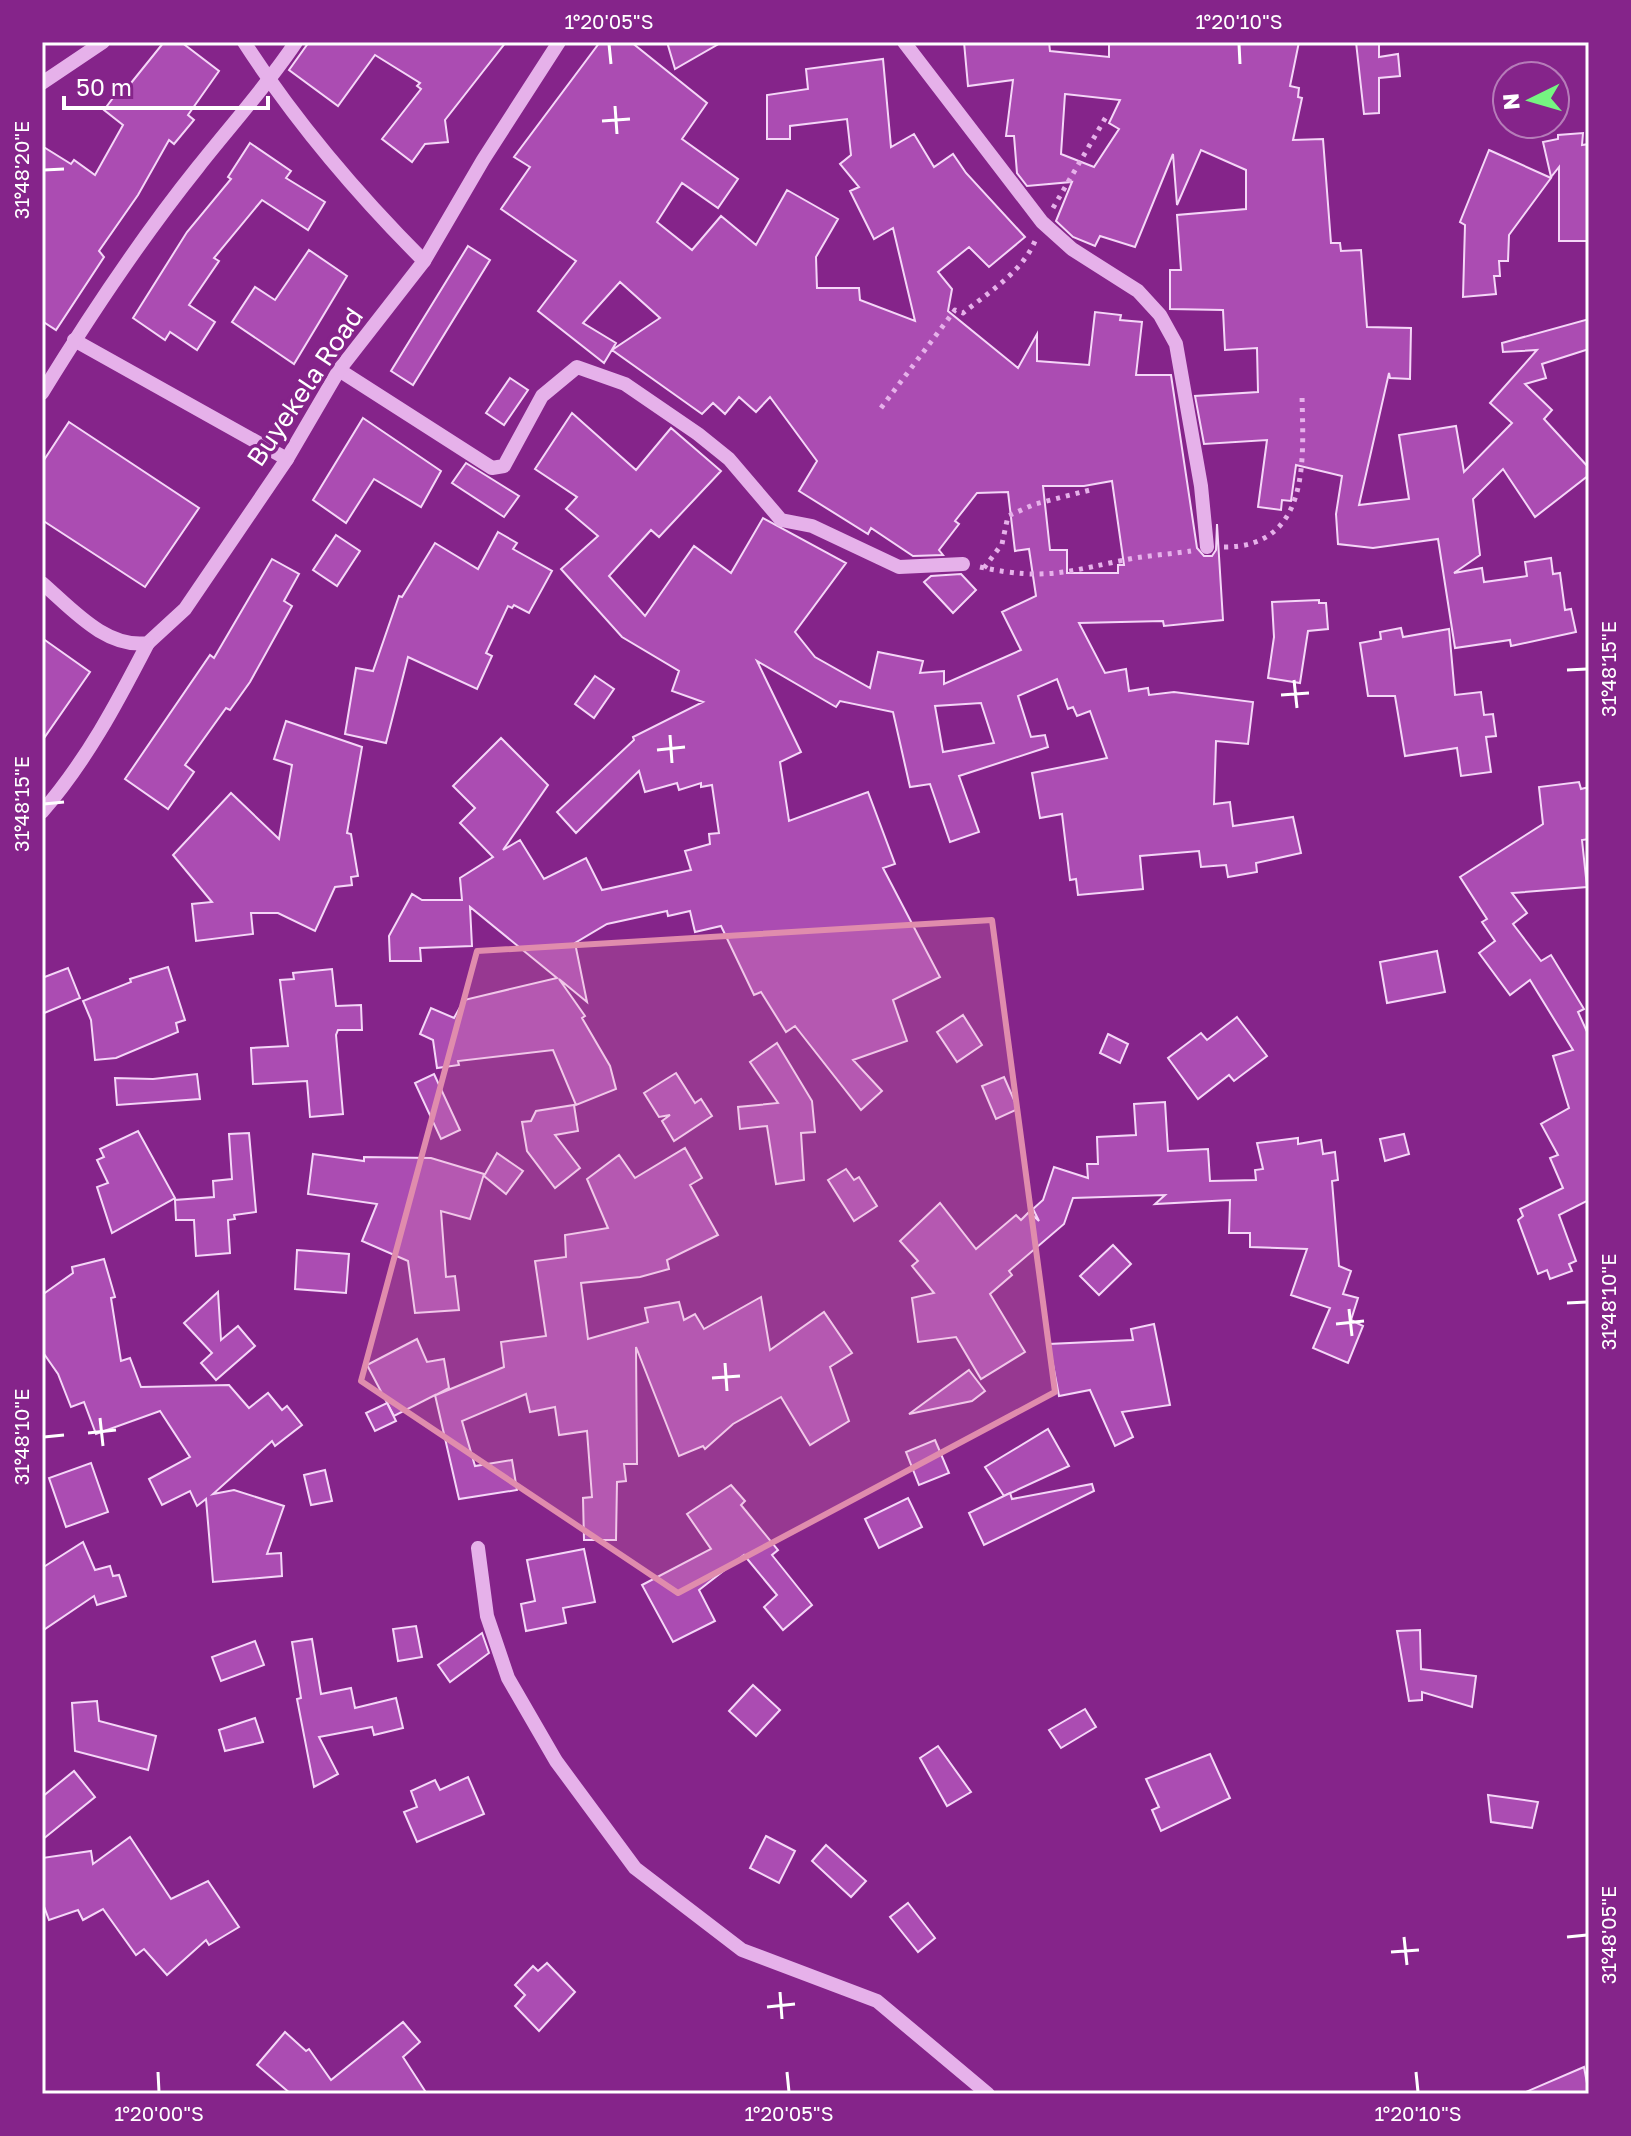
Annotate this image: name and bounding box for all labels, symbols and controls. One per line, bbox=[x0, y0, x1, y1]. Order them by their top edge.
text: 1°20'05"S bbox=[565, 9, 653, 33]
text: 1°20'10"S bbox=[1196, 9, 1283, 33]
scale bar bbox=[64, 60, 268, 110]
north arrow bbox=[1491, 60, 1571, 140]
text: 50 m bbox=[76, 72, 132, 101]
text: N bbox=[1496, 92, 1525, 111]
text: 31°48'20"E bbox=[9, 121, 33, 219]
street label: Buyekela Road bbox=[240, 301, 369, 472]
text: 31°48'15"E bbox=[1596, 621, 1620, 717]
text: 31°48'15"E bbox=[9, 756, 33, 852]
text: 31°48'10"E bbox=[1596, 1254, 1620, 1350]
text: 31°48'10"E bbox=[9, 1389, 33, 1485]
text: 31°48'05"E bbox=[1596, 1886, 1620, 1984]
text: 1°20'00"S bbox=[114, 2101, 204, 2125]
text: 1°20'05"S bbox=[745, 2101, 833, 2125]
text: 1°20'10"S bbox=[1375, 2101, 1462, 2125]

